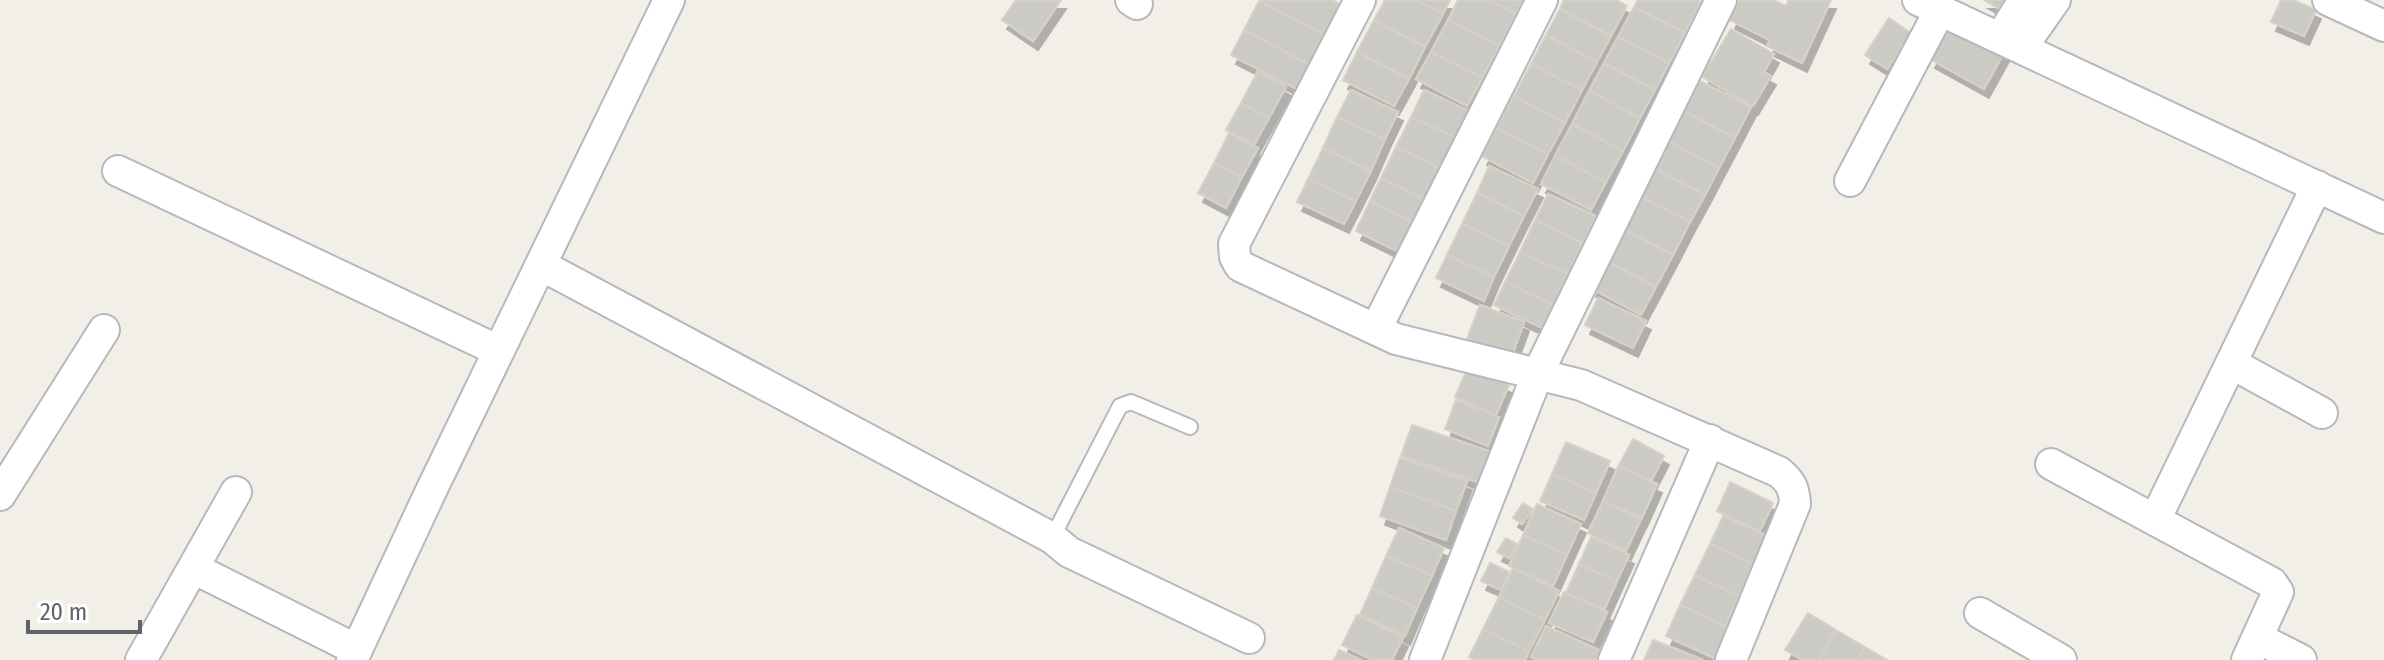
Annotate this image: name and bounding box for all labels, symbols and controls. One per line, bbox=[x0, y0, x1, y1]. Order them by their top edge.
scale bar bbox=[28, 584, 140, 634]
text: 20 m bbox=[40, 598, 87, 626]

